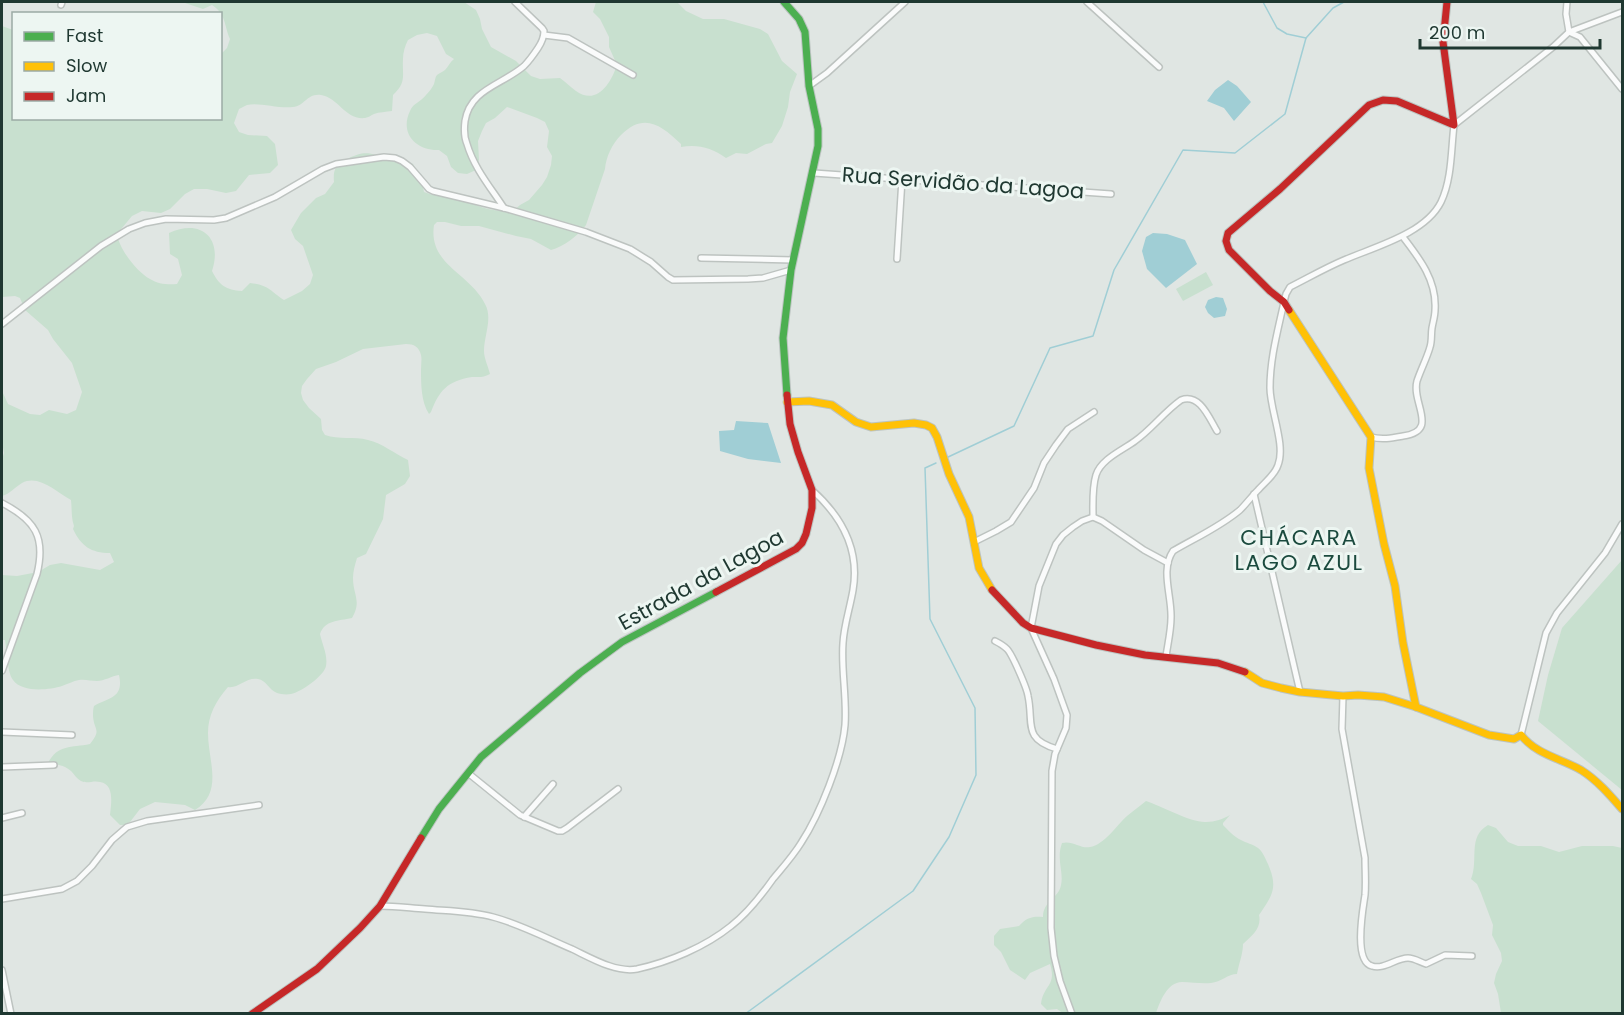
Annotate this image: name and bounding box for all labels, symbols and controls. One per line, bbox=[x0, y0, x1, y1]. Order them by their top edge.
legend bbox=[12, 12, 222, 120]
scale bar bbox=[1420, 12, 1600, 50]
text: 200 m bbox=[1429, 20, 1485, 45]
text: Fast bbox=[66, 23, 103, 48]
text: Slow bbox=[66, 53, 108, 78]
text: Jam bbox=[66, 83, 106, 108]
street label: Rua Servidão da Lagoa bbox=[841, 160, 1085, 205]
street label: Estrada da Lagoa bbox=[613, 522, 788, 637]
district label: CHÁCARA LAGO AZUL bbox=[1234, 522, 1364, 578]

